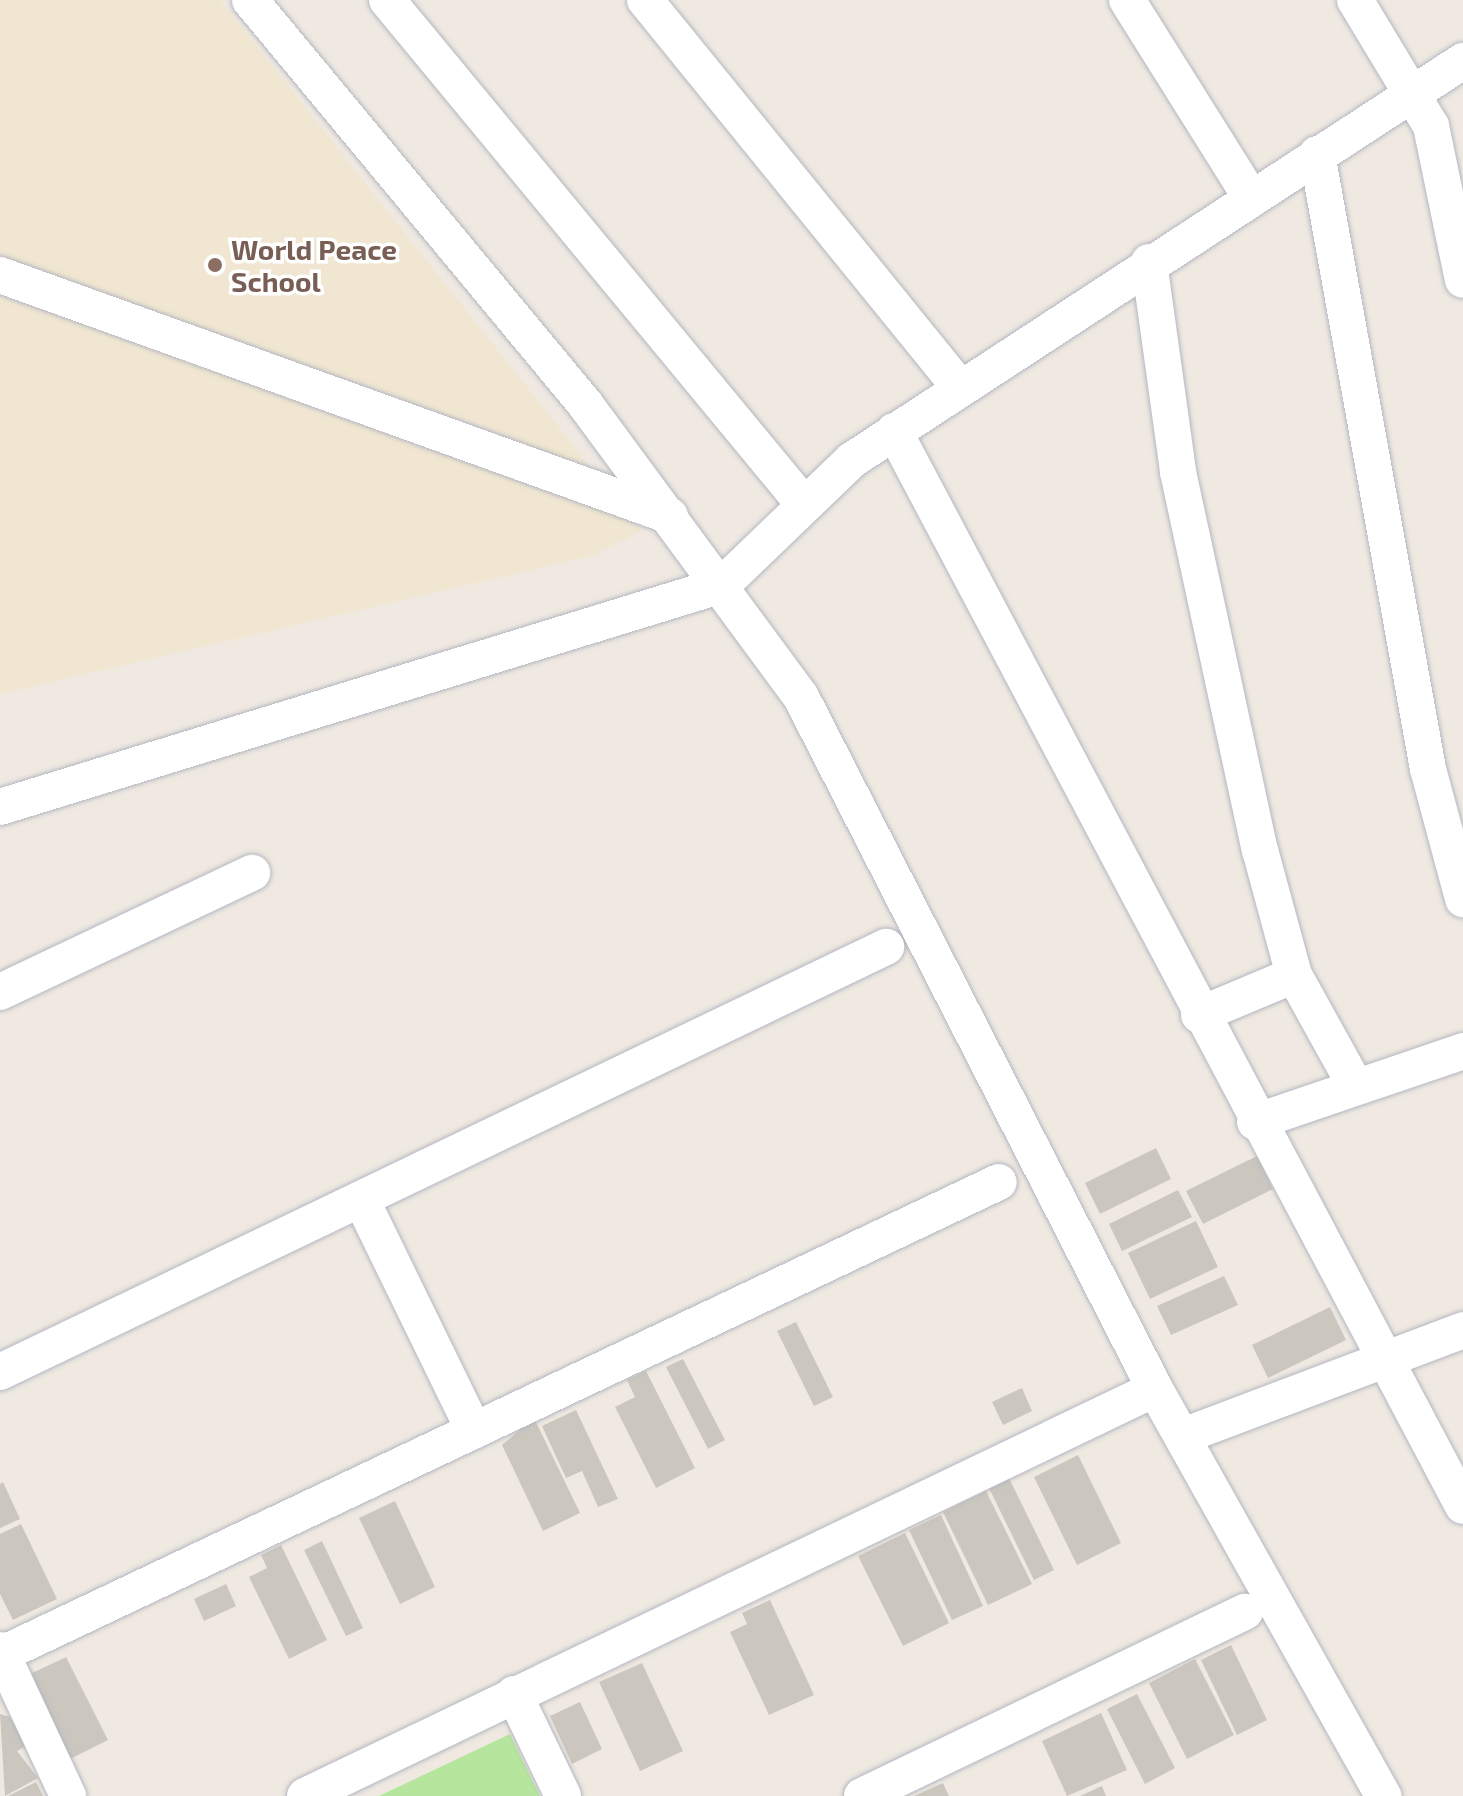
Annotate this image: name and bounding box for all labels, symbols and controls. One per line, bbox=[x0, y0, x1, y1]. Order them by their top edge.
place label: World Peace School bbox=[231, 232, 397, 298]
marker: World Peace School bbox=[206, 256, 224, 274]

